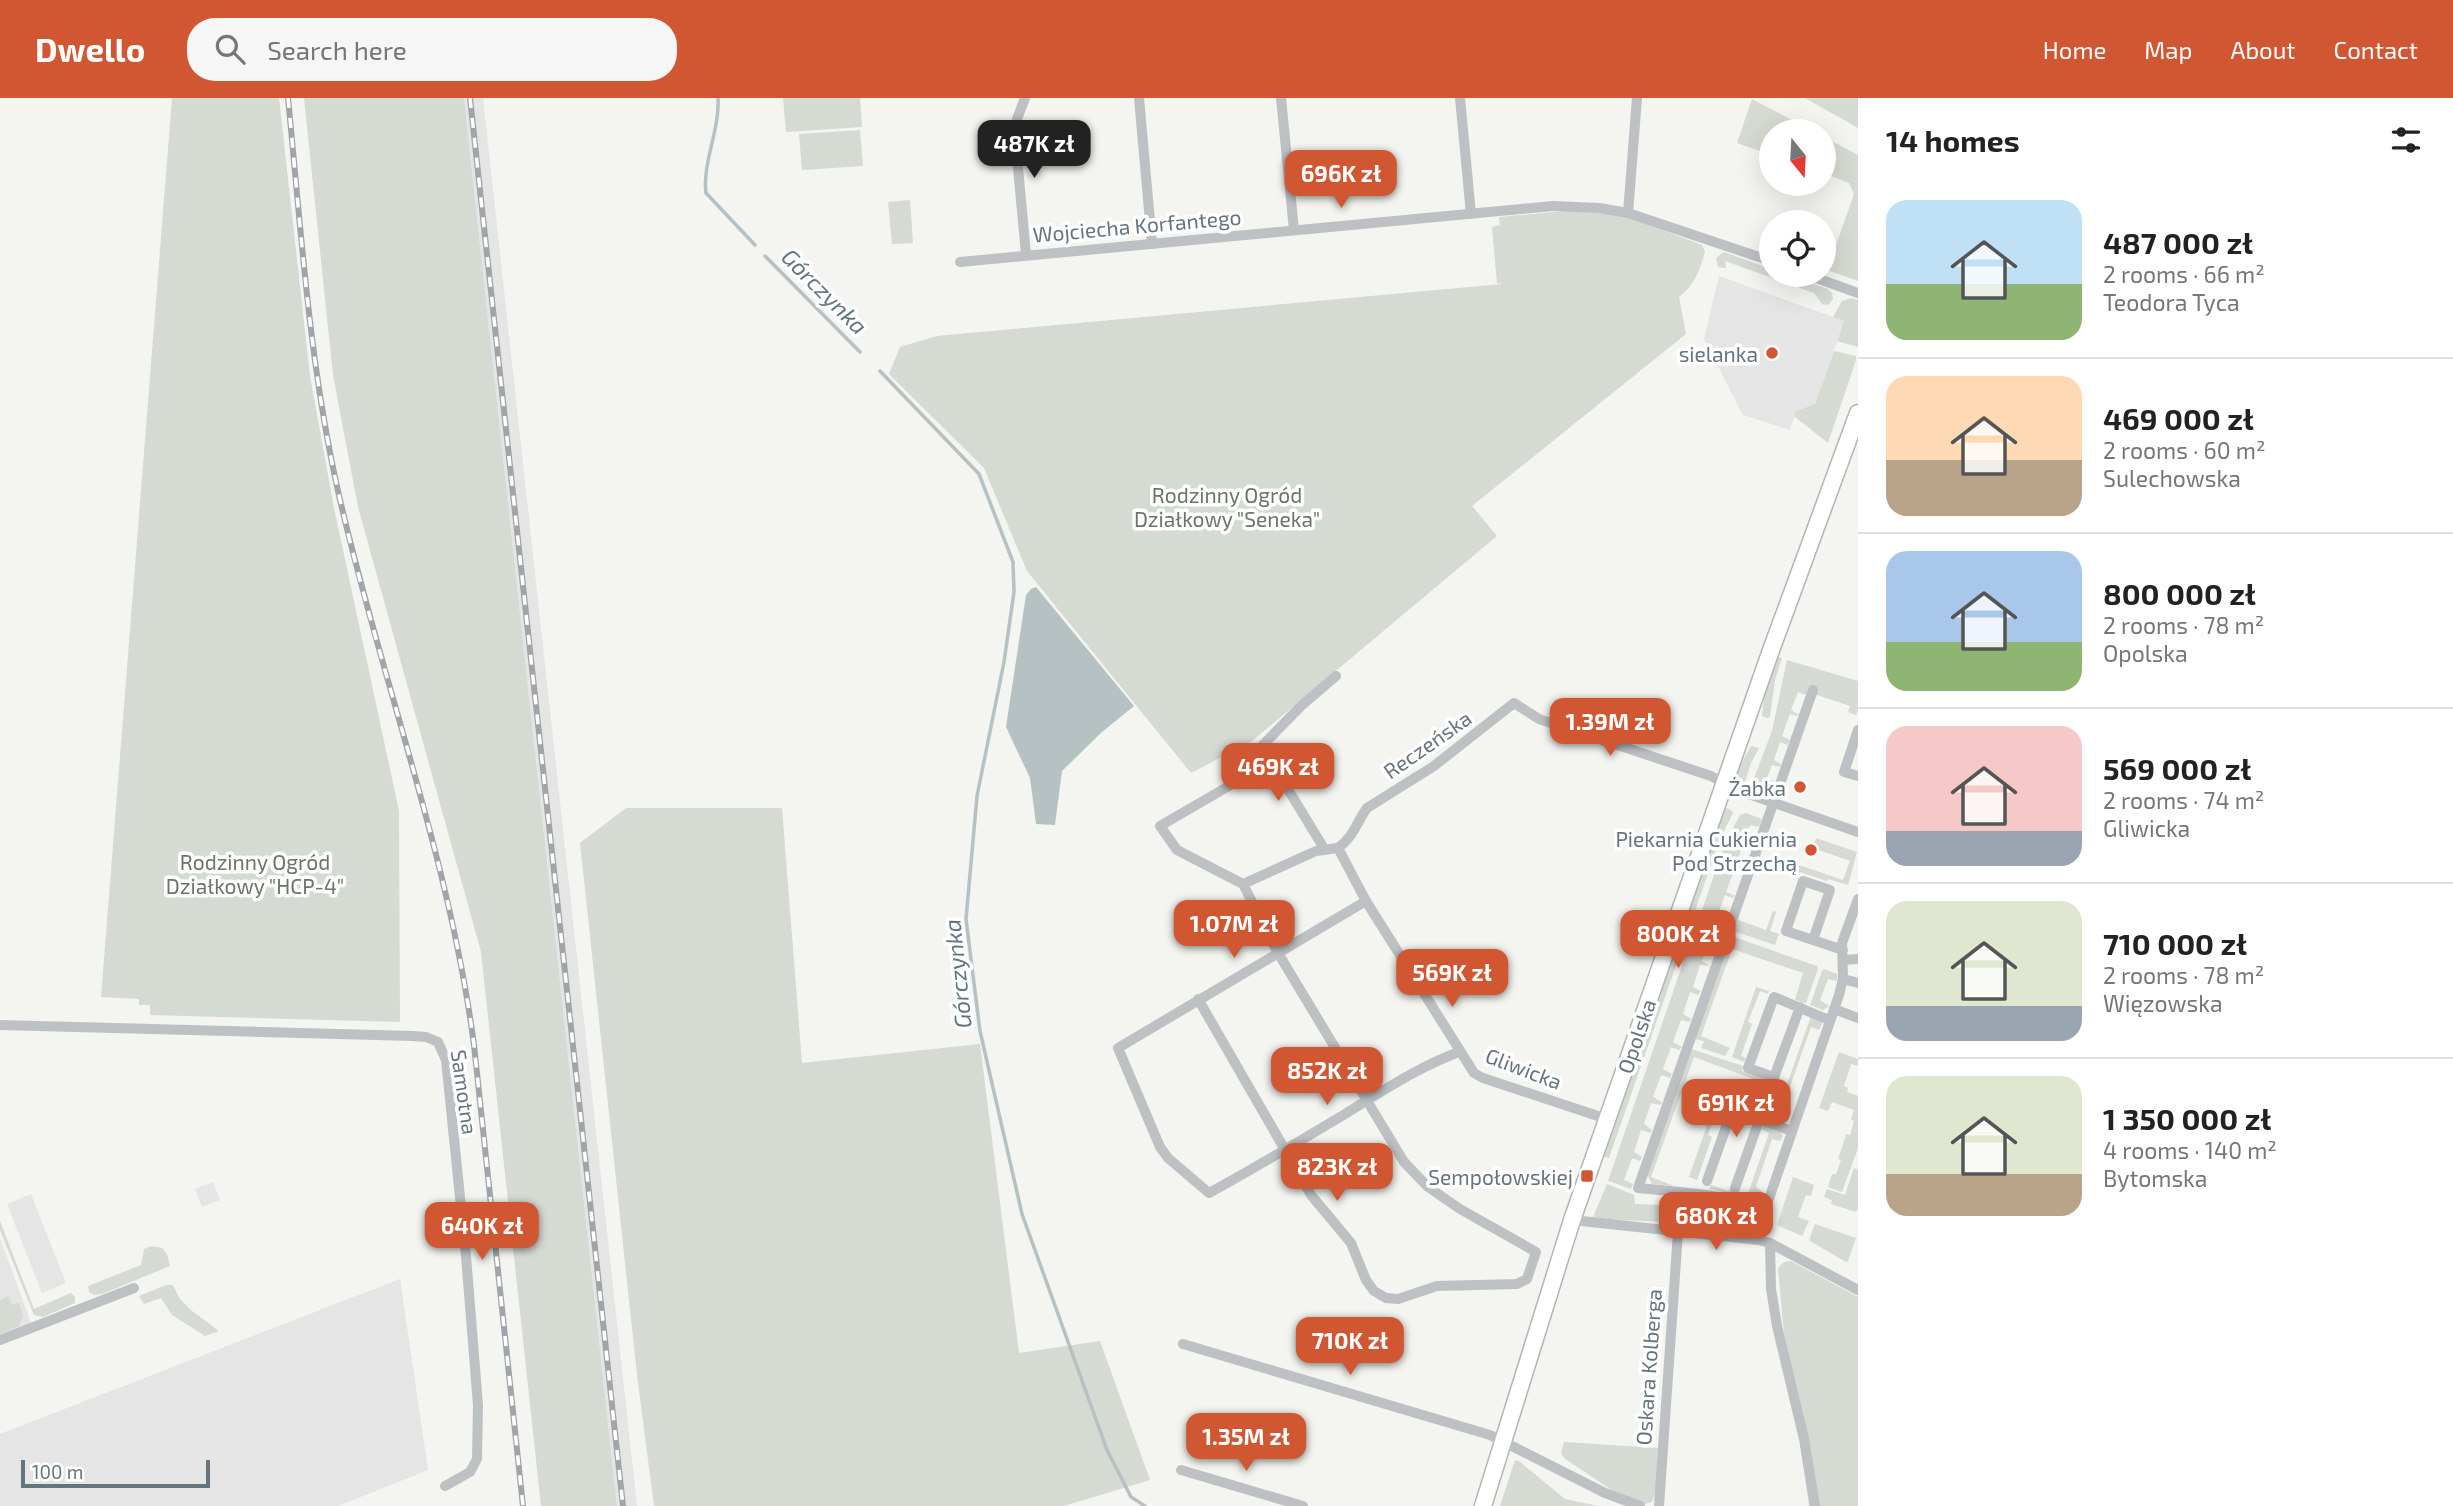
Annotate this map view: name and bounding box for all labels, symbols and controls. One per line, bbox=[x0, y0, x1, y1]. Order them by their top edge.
search box bbox=[187, 18, 677, 81]
text: Dwello bbox=[35, 29, 145, 69]
icon: search bbox=[211, 30, 249, 68]
text: Search here bbox=[267, 34, 407, 65]
text: Home bbox=[2043, 35, 2106, 64]
text: Map bbox=[2144, 35, 2192, 64]
text: About bbox=[2230, 35, 2296, 64]
text: Contact bbox=[2334, 35, 2418, 64]
north arrow bbox=[1759, 119, 1836, 196]
map controls bbox=[1759, 119, 1836, 287]
pin: 487K zł bbox=[969, 120, 1099, 180]
icon: filters bbox=[2387, 121, 2425, 159]
text: 14 homes bbox=[1886, 122, 2020, 158]
text: 487K zł bbox=[994, 129, 1074, 157]
pin: 696K zł bbox=[1276, 150, 1406, 210]
text: 696K zł bbox=[1301, 159, 1381, 187]
street label: Wojciecha Korfantego bbox=[1032, 203, 1242, 248]
button: locate bbox=[1759, 210, 1836, 287]
text: 487 000 zł bbox=[2103, 224, 2253, 260]
icon: home bbox=[1942, 228, 2026, 312]
water label: Górczynka bbox=[776, 242, 874, 340]
text: 2 rooms · 66 m² bbox=[2103, 260, 2265, 288]
text: Teodora Tyca bbox=[2103, 288, 2240, 316]
place label: sielanka bbox=[1679, 341, 1758, 366]
marker: sielanka bbox=[1764, 345, 1780, 361]
text: 469 000 zł bbox=[2103, 400, 2254, 436]
icon: home bbox=[1942, 404, 2026, 488]
text: 2 rooms · 60 m² bbox=[2103, 436, 2265, 464]
text: Sulechowska bbox=[2103, 464, 2241, 492]
park label: Rodzinny Ogród Działkowy "Seneka" bbox=[1134, 482, 1320, 531]
text: 800 000 zł bbox=[2103, 575, 2256, 611]
icon: home bbox=[1942, 579, 2026, 663]
text: 2 rooms · 78 m² bbox=[2103, 611, 2264, 639]
text: Opolska bbox=[2103, 639, 2188, 667]
pin: 1.39M zł bbox=[1538, 698, 1682, 758]
street label: Reczeńska bbox=[1378, 705, 1476, 783]
text: 1.39M zł bbox=[1566, 707, 1654, 735]
pin: 469K zł bbox=[1213, 744, 1343, 803]
text: 569 000 zł bbox=[2103, 750, 2251, 786]
text: 469K zł bbox=[1237, 752, 1319, 780]
icon: home bbox=[1942, 754, 2026, 838]
place label: Żabka bbox=[1728, 775, 1786, 800]
marker: Żabka bbox=[1792, 779, 1808, 795]
text: 2 rooms · 74 m² bbox=[2103, 786, 2264, 814]
text: Gliwicka bbox=[2103, 814, 2190, 842]
place label: Piekarnia Cukiernia Pod Strzechą bbox=[1615, 826, 1797, 875]
marker: Piekarnia Cukiernia Pod Strzechą bbox=[1803, 842, 1819, 858]
park label: Rodzinny Ogród Działkowy "HCP-4" bbox=[166, 849, 344, 898]
pin: 1.07M zł bbox=[1162, 900, 1306, 960]
text: 1.07M zł bbox=[1190, 909, 1278, 937]
pin: 800K zł bbox=[1613, 910, 1743, 970]
water label: Górczynka bbox=[937, 918, 977, 1030]
text: 800K zł bbox=[1636, 919, 1720, 947]
text: 710 000 zł bbox=[2103, 925, 2247, 961]
icon: home bbox=[1942, 929, 2026, 1013]
pin: 569K zł bbox=[1387, 950, 1517, 1009]
text: 569K zł bbox=[1412, 958, 1492, 986]
text: 2 rooms · 78 m² bbox=[2103, 961, 2264, 989]
text: Więzowska bbox=[2103, 989, 2223, 1017]
street label: Opolska bbox=[1612, 995, 1660, 1077]
street label: Gliwicka bbox=[1482, 1042, 1566, 1094]
street label: Samotna bbox=[447, 1048, 483, 1136]
pin: 852K zł bbox=[1262, 1048, 1392, 1107]
text: 852K zł bbox=[1287, 1056, 1367, 1084]
pin: 691K zł bbox=[1671, 1080, 1801, 1139]
text: 691K zł bbox=[1698, 1088, 1774, 1116]
text: 1 350 000 zł bbox=[2103, 1100, 2271, 1136]
icon: home bbox=[1942, 1104, 2026, 1188]
text: 4 rooms · 140 m² bbox=[2103, 1136, 2277, 1164]
pin: 823K zł bbox=[1272, 1144, 1402, 1203]
text: 823K zł bbox=[1297, 1152, 1377, 1180]
place label: Sempołowskiej bbox=[1428, 1164, 1573, 1190]
text: Bytomska bbox=[2103, 1164, 2207, 1192]
marker: Sempołowskiej bbox=[1579, 1168, 1595, 1184]
pin: 680K zł bbox=[1651, 1192, 1781, 1252]
text: 680K zł bbox=[1675, 1201, 1757, 1229]
pin: 640K zł bbox=[417, 1202, 547, 1262]
text: 640K zł bbox=[441, 1211, 523, 1239]
street label: Oskara Kolberga bbox=[1630, 1288, 1666, 1446]
pin: 710K zł bbox=[1285, 1318, 1415, 1377]
text: 710K zł bbox=[1312, 1326, 1388, 1354]
pin: 1.35M zł bbox=[1174, 1414, 1318, 1473]
text: 1.35M zł bbox=[1202, 1422, 1290, 1450]
scale bar bbox=[21, 1457, 210, 1489]
text: 100 m bbox=[32, 1460, 83, 1483]

